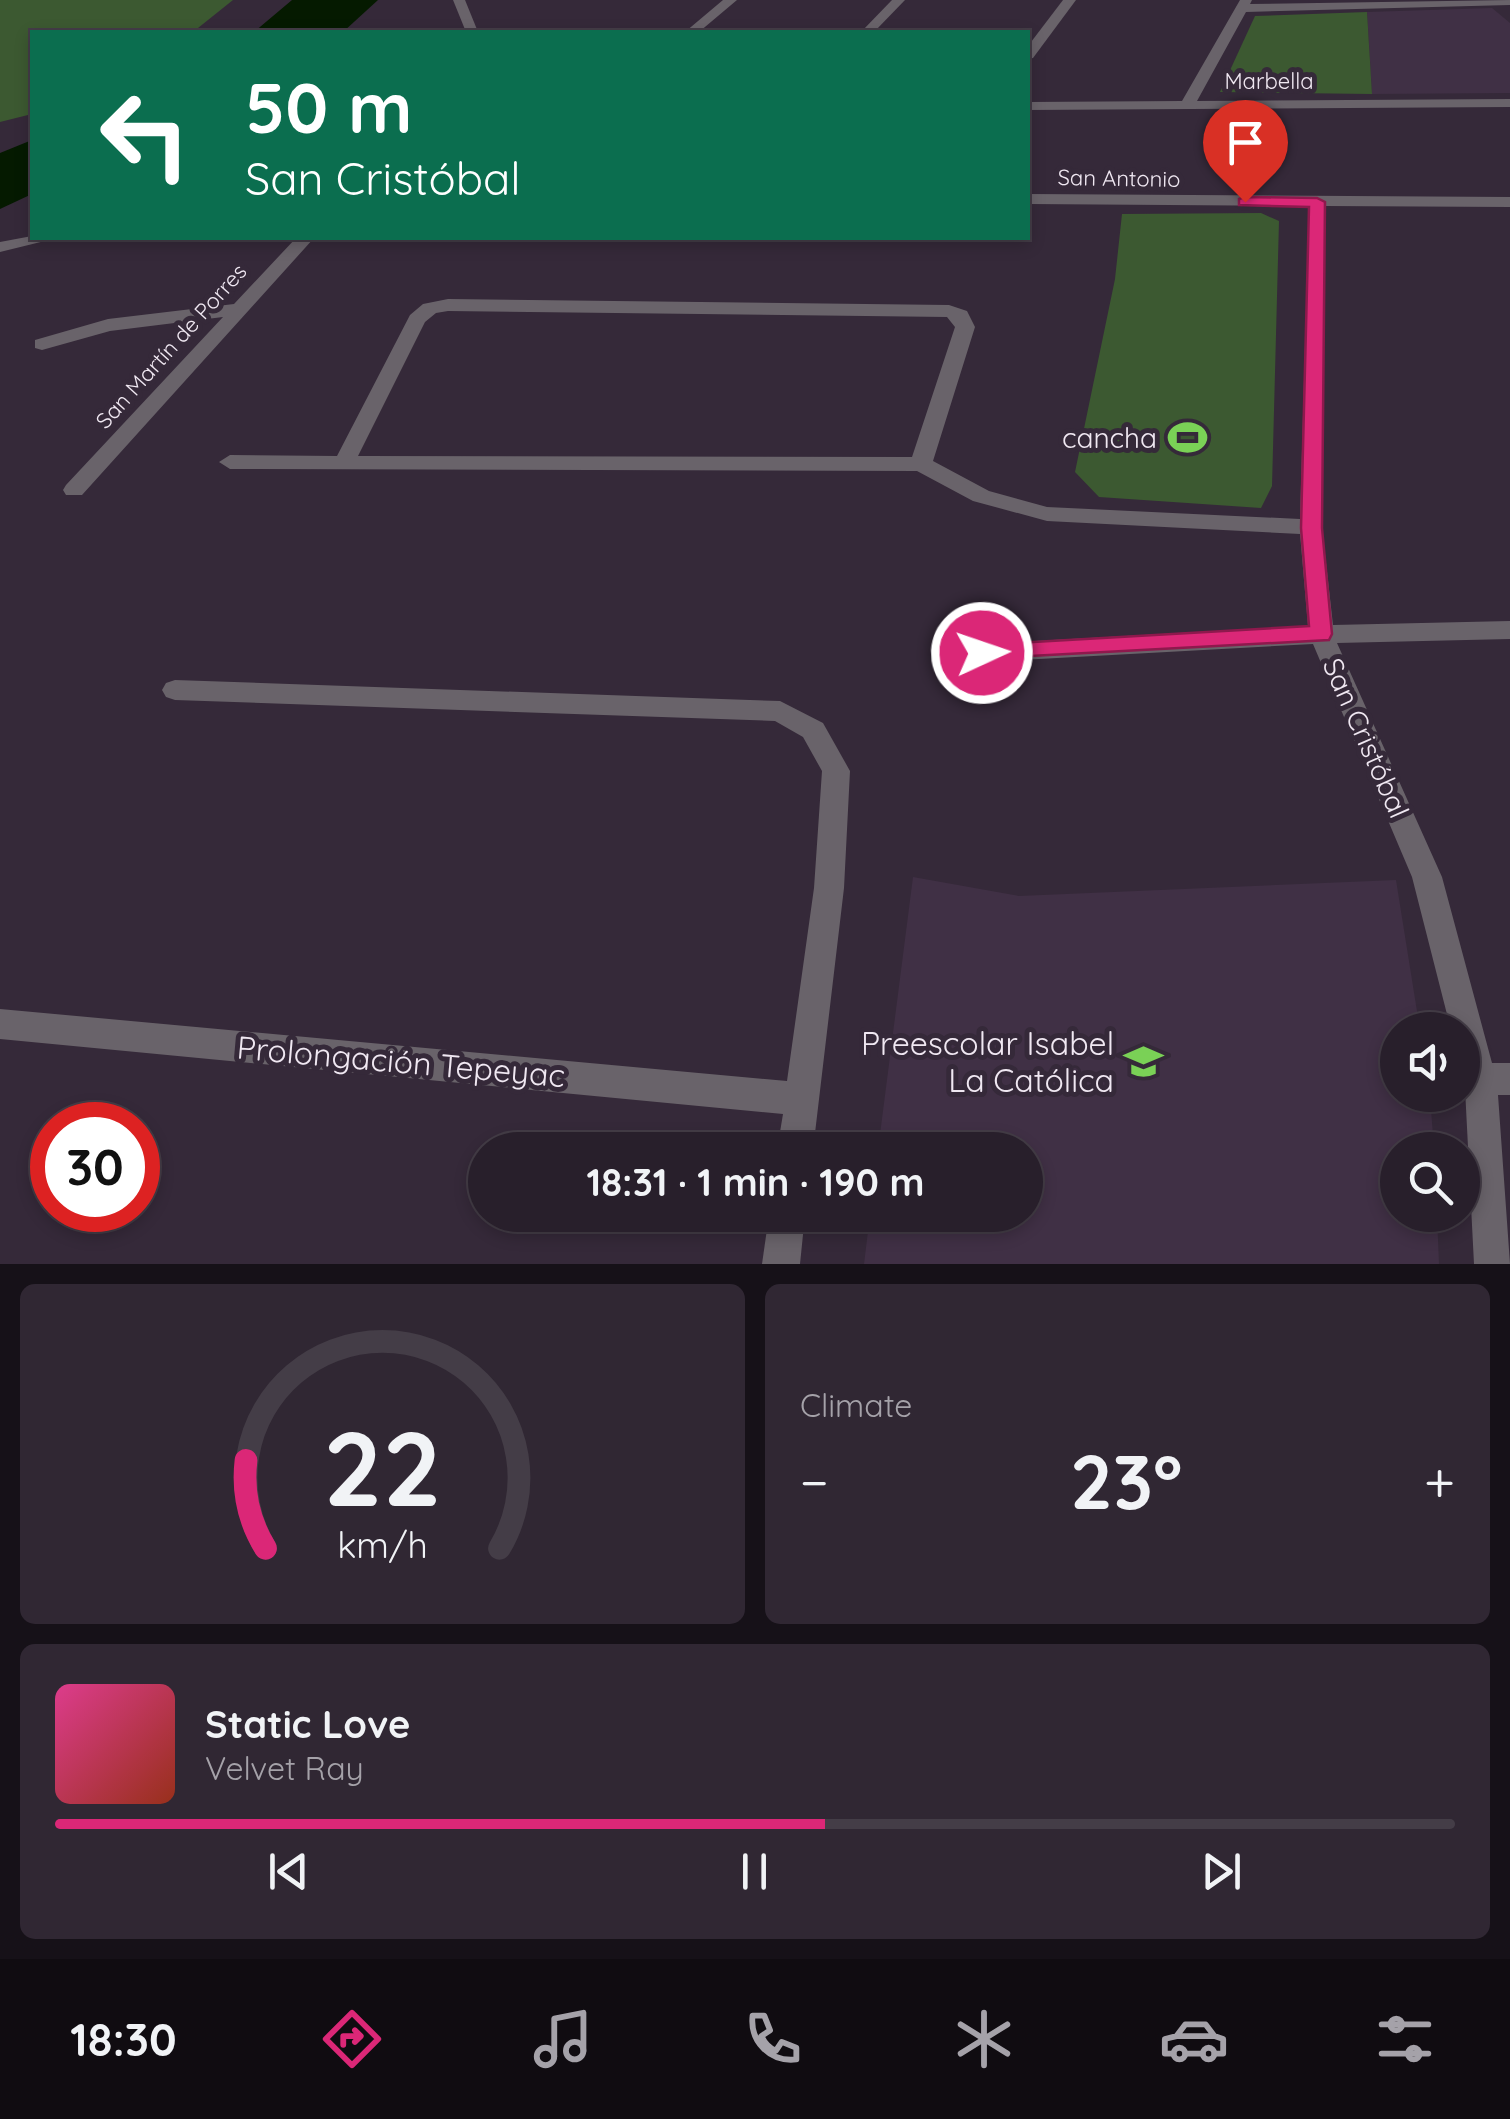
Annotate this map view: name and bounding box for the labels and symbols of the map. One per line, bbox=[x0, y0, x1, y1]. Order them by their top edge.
street label: Marbella bbox=[1224, 67, 1314, 95]
pin bbox=[1203, 100, 1288, 203]
street label: San Antonio bbox=[1057, 163, 1181, 193]
street label: San Martín de Porres bbox=[90, 258, 252, 434]
sports icon: cancha bbox=[1166, 417, 1208, 459]
place label: cancha bbox=[1062, 420, 1157, 455]
position arrow bbox=[930, 601, 1034, 705]
street label: San Cristóbal bbox=[1316, 652, 1417, 823]
place label: Preescolar Isabel La Católica bbox=[861, 1023, 1114, 1100]
street label: Prolongación Tepeyac bbox=[235, 1027, 567, 1095]
school or university icon: Preescolar Isabel La Católica bbox=[1123, 1041, 1165, 1083]
speed limit sign: 30 bbox=[30, 1102, 160, 1232]

